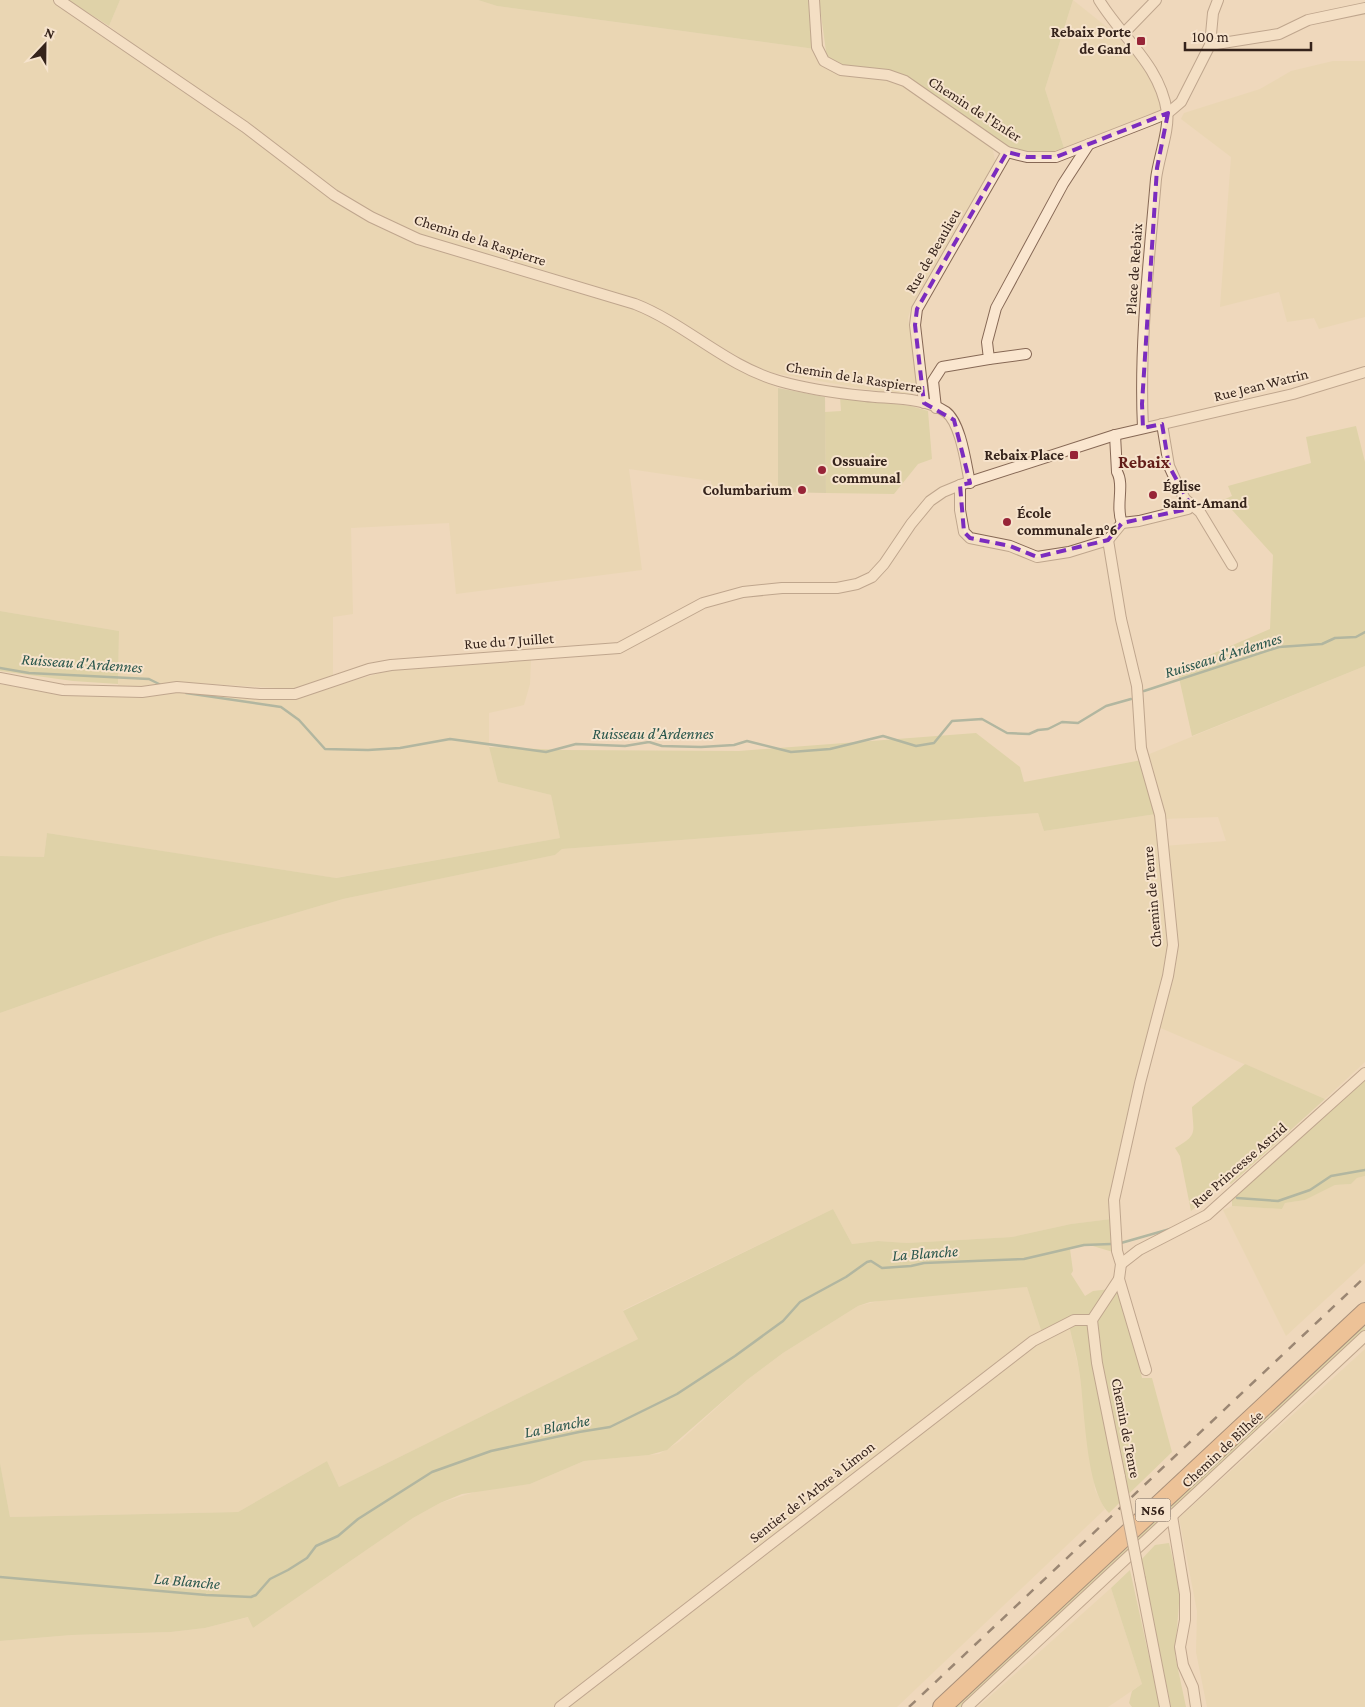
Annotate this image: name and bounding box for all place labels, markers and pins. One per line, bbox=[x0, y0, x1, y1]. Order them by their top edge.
place label: Rebaix Porte de Gand bbox=[1051, 24, 1132, 57]
marker: Rebaix Porte de Gand bbox=[1135, 35, 1147, 47]
place label: Rebaix Place bbox=[984, 447, 1064, 463]
marker: Rebaix Place bbox=[1068, 449, 1080, 461]
place label: Ossuaire communal bbox=[832, 453, 901, 486]
marker: Ossuaire communal bbox=[816, 464, 828, 476]
place label: Église Saint-Amand bbox=[1163, 478, 1248, 511]
place label: Columbarium bbox=[703, 482, 792, 498]
marker: Columbarium bbox=[796, 484, 808, 496]
marker: Église Saint-Amand bbox=[1147, 489, 1159, 501]
place label: École communale n°6 bbox=[1017, 505, 1118, 538]
marker: École communale n°6 bbox=[1001, 516, 1013, 528]

